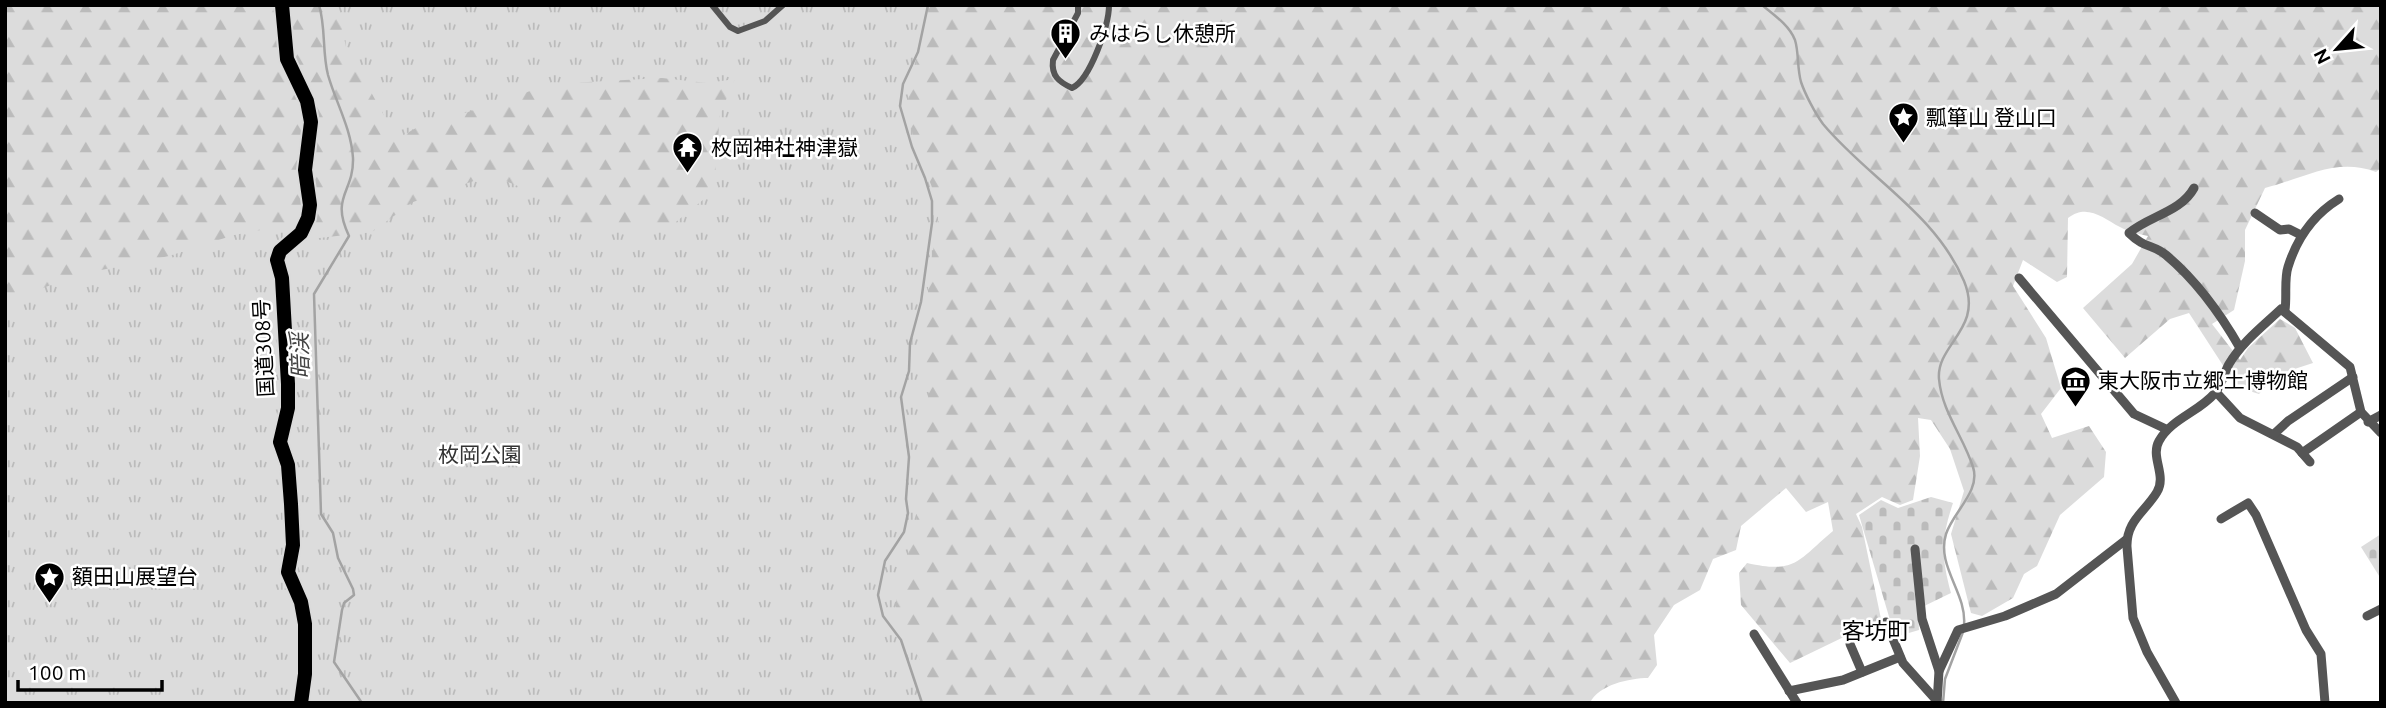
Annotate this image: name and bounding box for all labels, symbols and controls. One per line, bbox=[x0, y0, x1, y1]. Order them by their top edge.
north arrow bbox=[2302, 14, 2372, 84]
building icon: みはらし休憩所 bbox=[1049, 17, 1083, 61]
place label: みはらし休憩所 bbox=[1089, 21, 1236, 45]
text: N bbox=[2309, 45, 2335, 68]
place icon: 瓢箪山 登山口 bbox=[1886, 101, 1920, 145]
place label: 瓢箪山 登山口 bbox=[1926, 105, 2057, 129]
temple icon: 枚岡神社神津嶽 bbox=[671, 131, 705, 175]
place label: 枚岡神社神津嶽 bbox=[711, 135, 858, 159]
street label: 国道308号 bbox=[248, 298, 278, 398]
water label: 暗渓 bbox=[286, 330, 313, 379]
museum icon: 東大阪市立郷土博物館 bbox=[2058, 364, 2092, 408]
place label: 東大阪市立郷土博物館 bbox=[2098, 368, 2308, 392]
park label: 枚岡公園 bbox=[438, 442, 522, 466]
place icon: 額田山展望台 bbox=[32, 560, 66, 604]
place label: 額田山展望台 bbox=[72, 564, 198, 588]
district label: 客坊町 bbox=[1842, 618, 1911, 643]
scale bar bbox=[18, 648, 161, 692]
text: 100 m bbox=[28, 660, 86, 684]

